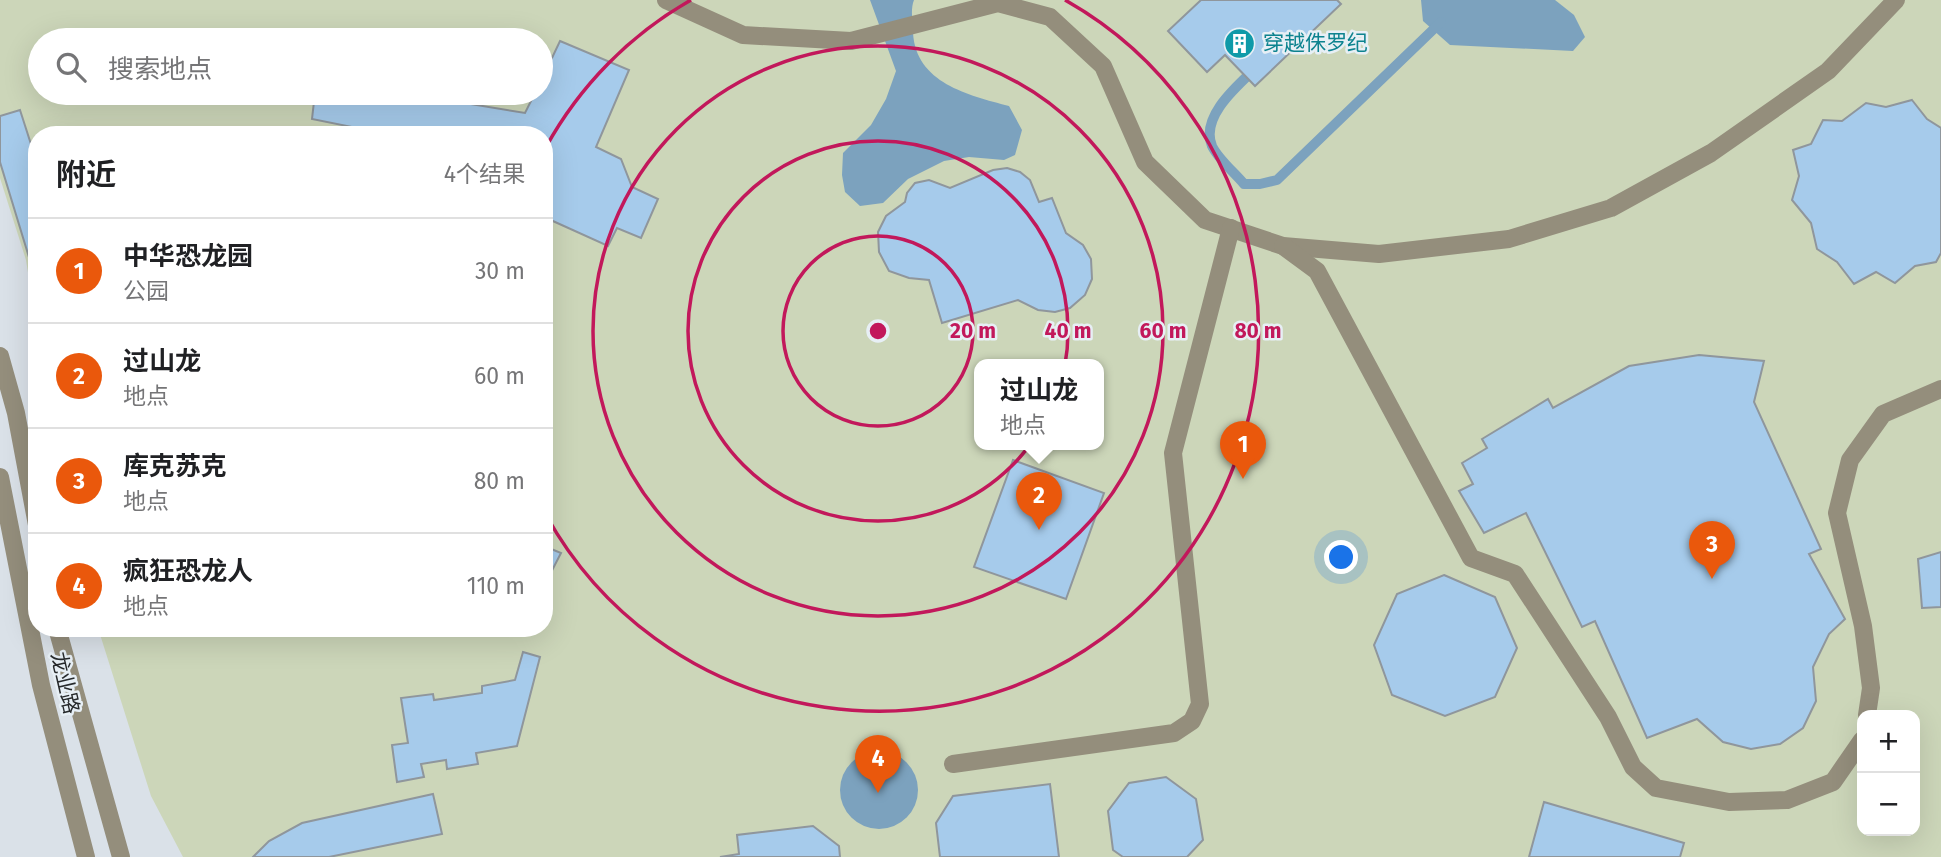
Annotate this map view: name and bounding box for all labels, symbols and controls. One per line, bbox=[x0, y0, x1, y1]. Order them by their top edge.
building icon: 穿越侏罗纪 bbox=[1223, 26, 1257, 60]
search box bbox=[28, 28, 553, 105]
place label: 穿越侏罗纪 bbox=[1263, 30, 1368, 56]
icon: search bbox=[52, 48, 90, 86]
text: 搜索地点 bbox=[108, 54, 212, 85]
text: 附近 bbox=[56, 157, 116, 193]
text: 4个结果 bbox=[444, 160, 525, 188]
text: 中华恐龙园 bbox=[123, 241, 253, 272]
text: 1 bbox=[74, 257, 84, 285]
text: 30 m bbox=[475, 257, 525, 285]
text: 公园 bbox=[123, 277, 169, 305]
text: 20 m bbox=[950, 318, 996, 344]
text: 40 m bbox=[1045, 318, 1091, 344]
text: 60 m bbox=[1140, 318, 1186, 344]
text: 80 m bbox=[1234, 318, 1282, 344]
centre of rings bbox=[866, 319, 890, 343]
text: 过山龙 bbox=[123, 346, 201, 377]
popup bbox=[974, 359, 1104, 450]
text: 2 bbox=[73, 362, 85, 390]
text: 60 m bbox=[474, 362, 525, 390]
text: 过山龙 bbox=[1000, 375, 1078, 406]
text: 地点 bbox=[123, 382, 169, 410]
text: 地点 bbox=[1000, 411, 1046, 439]
pin: 1 bbox=[1220, 421, 1266, 479]
text: 库克苏克 bbox=[123, 451, 227, 482]
text: 3 bbox=[73, 467, 85, 495]
text: 80 m bbox=[474, 467, 525, 495]
pin: 2 bbox=[1016, 472, 1062, 530]
text: 地点 bbox=[123, 487, 169, 515]
pin: 3 bbox=[1689, 521, 1735, 579]
your location bbox=[1324, 540, 1358, 574]
text: 疯狂恐龙人 bbox=[123, 556, 253, 587]
text: 4 bbox=[73, 572, 86, 600]
text: 110 m bbox=[467, 572, 525, 600]
text: 地点 bbox=[123, 592, 169, 620]
street label: 龙业路 bbox=[45, 649, 85, 717]
map controls bbox=[1857, 710, 1920, 836]
button: + bbox=[1857, 710, 1920, 773]
pin: 4 bbox=[855, 735, 901, 793]
button: − bbox=[1857, 773, 1920, 836]

